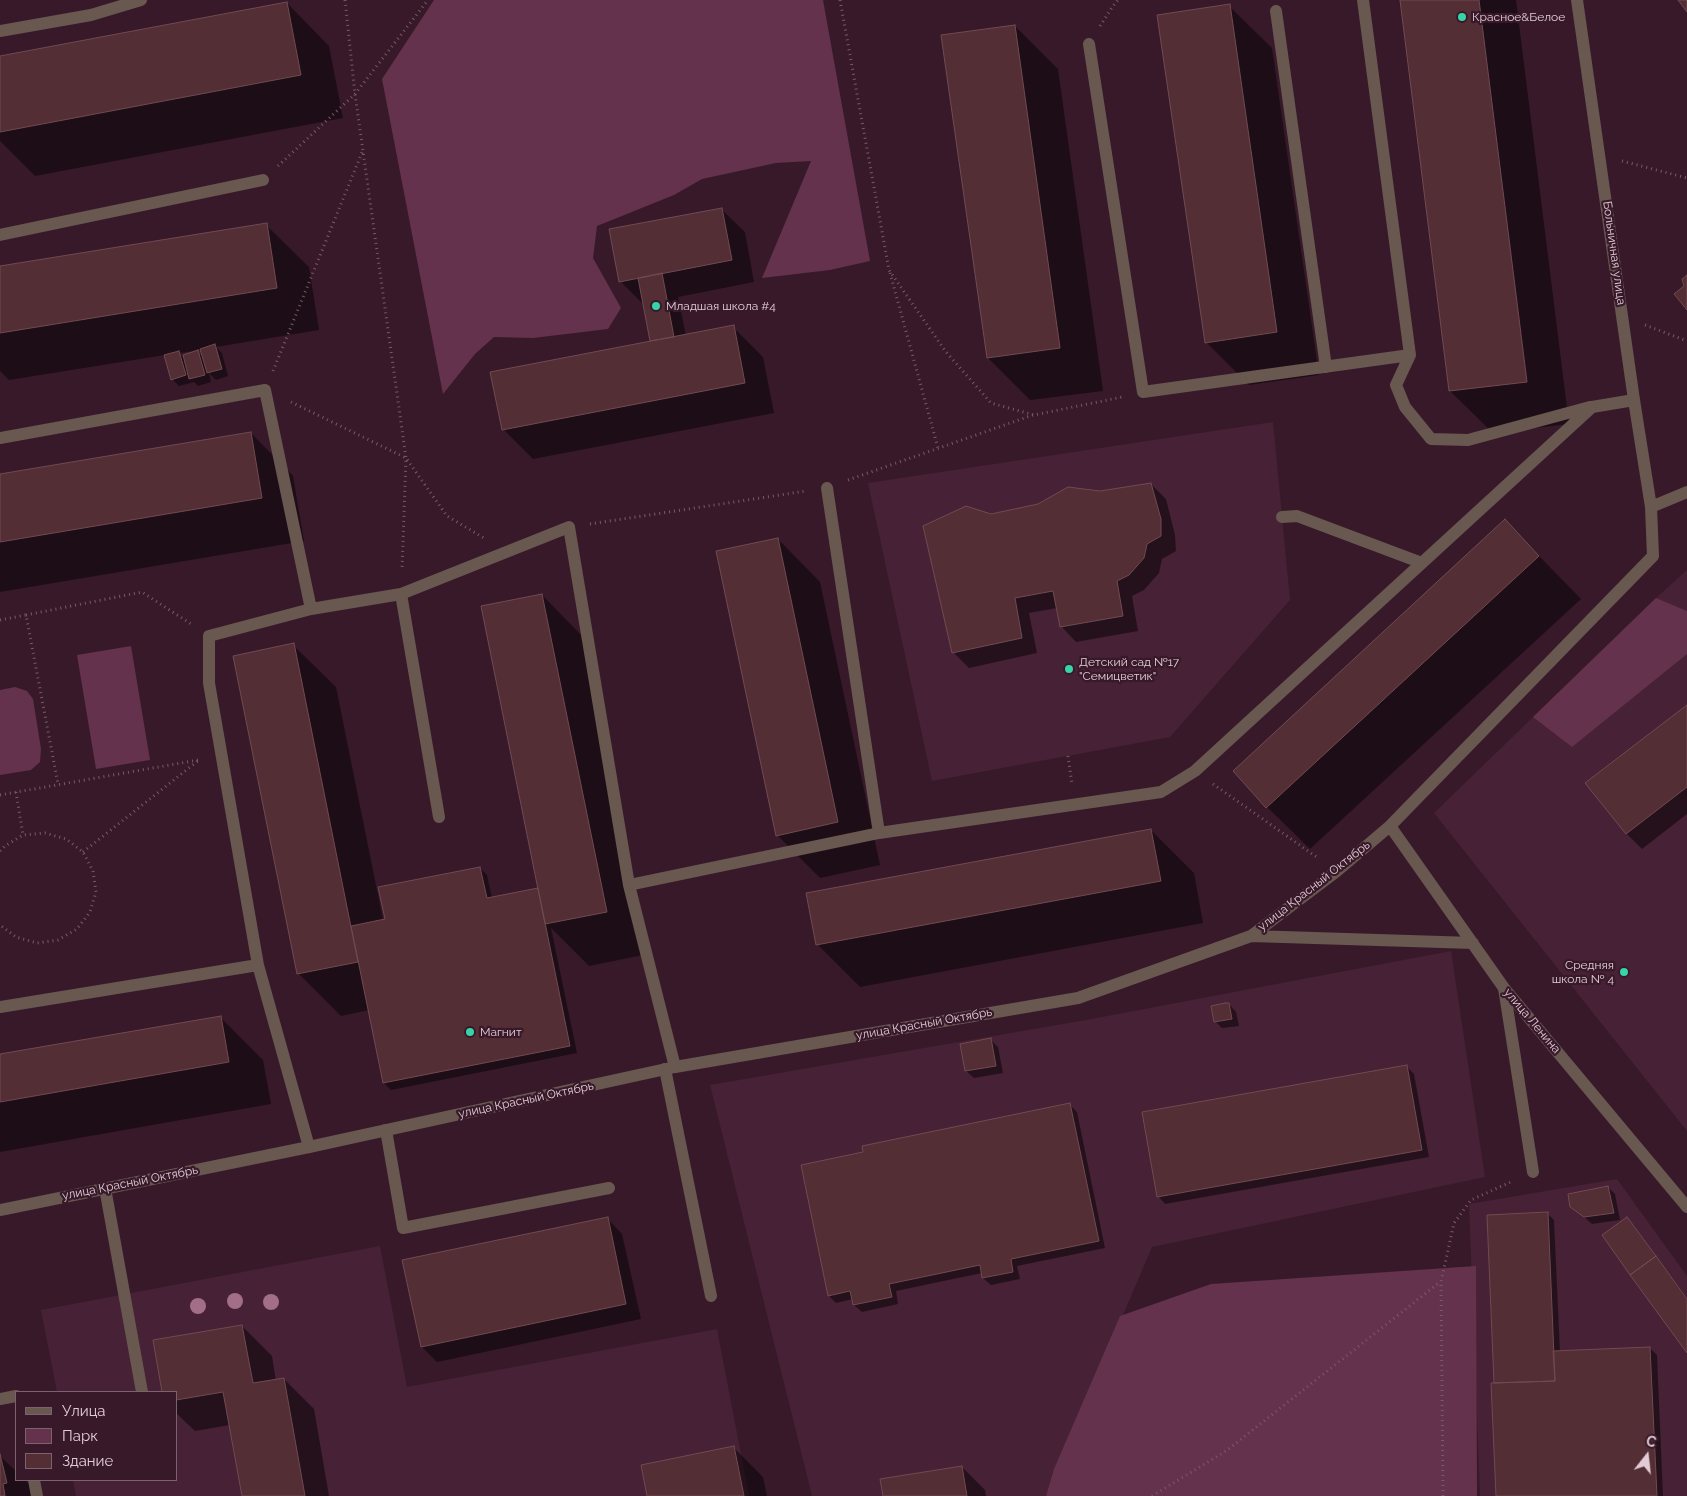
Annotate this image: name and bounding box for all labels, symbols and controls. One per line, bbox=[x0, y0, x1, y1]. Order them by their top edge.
place label: Красное&Белое bbox=[1472, 10, 1565, 24]
marker: Красное&Белое bbox=[1456, 11, 1468, 23]
street label: Больничная улица bbox=[1600, 200, 1628, 306]
place label: Младшая школа #4 bbox=[666, 299, 776, 313]
marker: Младшая школа #4 bbox=[650, 300, 662, 312]
place label: Детский сад №17 "Семицветик" bbox=[1079, 655, 1179, 683]
marker: Детский сад №17 "Семицветик" bbox=[1063, 663, 1075, 675]
street label: улица Красный Октябрь bbox=[1255, 838, 1373, 934]
place label: Средняя школа № 4 bbox=[1552, 958, 1614, 986]
marker: Средняя школа № 4 bbox=[1618, 966, 1630, 978]
street label: улица Ленина bbox=[1501, 986, 1563, 1056]
street label: улица Красный Октябрь bbox=[855, 1005, 993, 1043]
place label: Магнит bbox=[480, 1025, 522, 1039]
marker: Магнит bbox=[464, 1026, 476, 1038]
street label: улица Красный Октябрь bbox=[457, 1079, 595, 1121]
street label: улица Красный Октябрь bbox=[61, 1163, 199, 1203]
legend bbox=[15, 1391, 178, 1481]
text: Улица bbox=[62, 1402, 106, 1420]
text: Парк bbox=[62, 1427, 98, 1445]
north arrow bbox=[1622, 1431, 1672, 1481]
text: С bbox=[1644, 1433, 1658, 1451]
text: Здание bbox=[62, 1452, 113, 1470]

